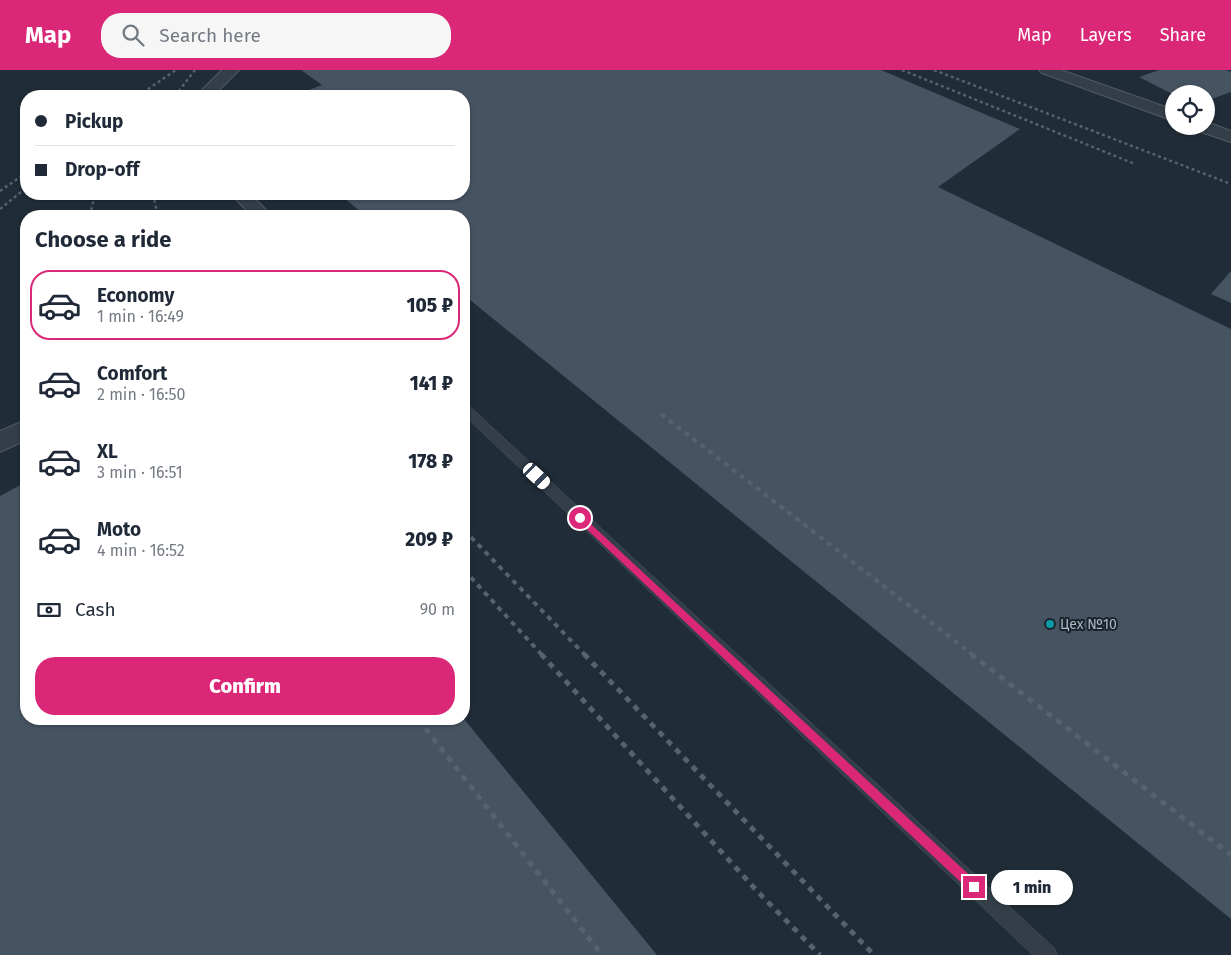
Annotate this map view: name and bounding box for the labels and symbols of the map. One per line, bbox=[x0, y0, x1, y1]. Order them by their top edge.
car bbox=[520, 460, 553, 492]
route start bbox=[569, 507, 591, 529]
place label: Цех №10 bbox=[1060, 616, 1117, 633]
marker: Цех №10 bbox=[1044, 618, 1056, 630]
callout: 1 min bbox=[992, 870, 1074, 904]
route end bbox=[963, 876, 985, 898]

